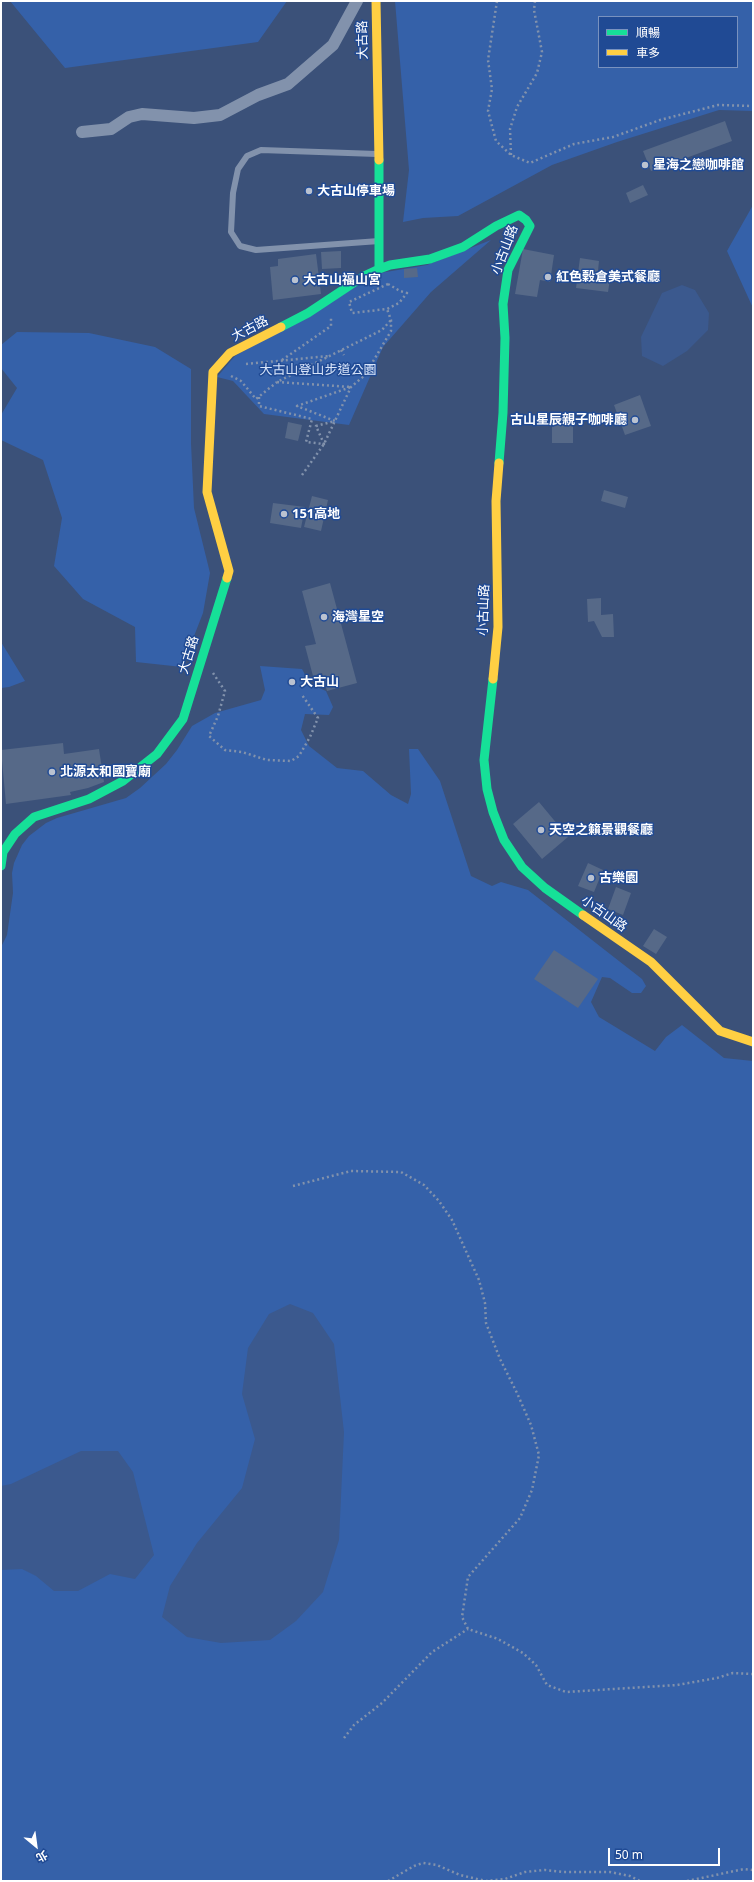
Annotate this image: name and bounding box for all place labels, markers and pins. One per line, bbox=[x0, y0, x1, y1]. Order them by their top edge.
place label: 星海之戀咖啡館 bbox=[653, 157, 744, 173]
marker: 星海之戀咖啡館 bbox=[640, 160, 650, 170]
place label: 大古山停車場 bbox=[317, 183, 395, 199]
marker: 大古山停車場 bbox=[304, 186, 314, 196]
place label: 紅色榖倉美式餐廳 bbox=[556, 269, 660, 285]
place label: 大古山福山宮 bbox=[303, 272, 381, 288]
marker: 紅色榖倉美式餐廳 bbox=[543, 272, 553, 282]
marker: 大古山福山宮 bbox=[290, 275, 300, 285]
place label: 古山星辰親子咖啡廳 bbox=[510, 412, 627, 428]
marker: 古山星辰親子咖啡廳 bbox=[630, 415, 640, 425]
place label: 151高地 bbox=[292, 506, 340, 522]
marker: 151高地 bbox=[279, 509, 289, 519]
place label: 海灣星空 bbox=[332, 609, 384, 625]
marker: 海灣星空 bbox=[319, 612, 329, 622]
place label: 大古山 bbox=[300, 674, 339, 690]
marker: 大古山 bbox=[287, 677, 297, 687]
place label: 北源太和國寶廟 bbox=[60, 764, 151, 780]
marker: 北源太和國寶廟 bbox=[47, 767, 57, 777]
place label: 天空之籟景觀餐廳 bbox=[549, 822, 653, 838]
marker: 天空之籟景觀餐廳 bbox=[536, 825, 546, 835]
place label: 古樂園 bbox=[599, 870, 638, 886]
marker: 古樂園 bbox=[586, 873, 596, 883]

